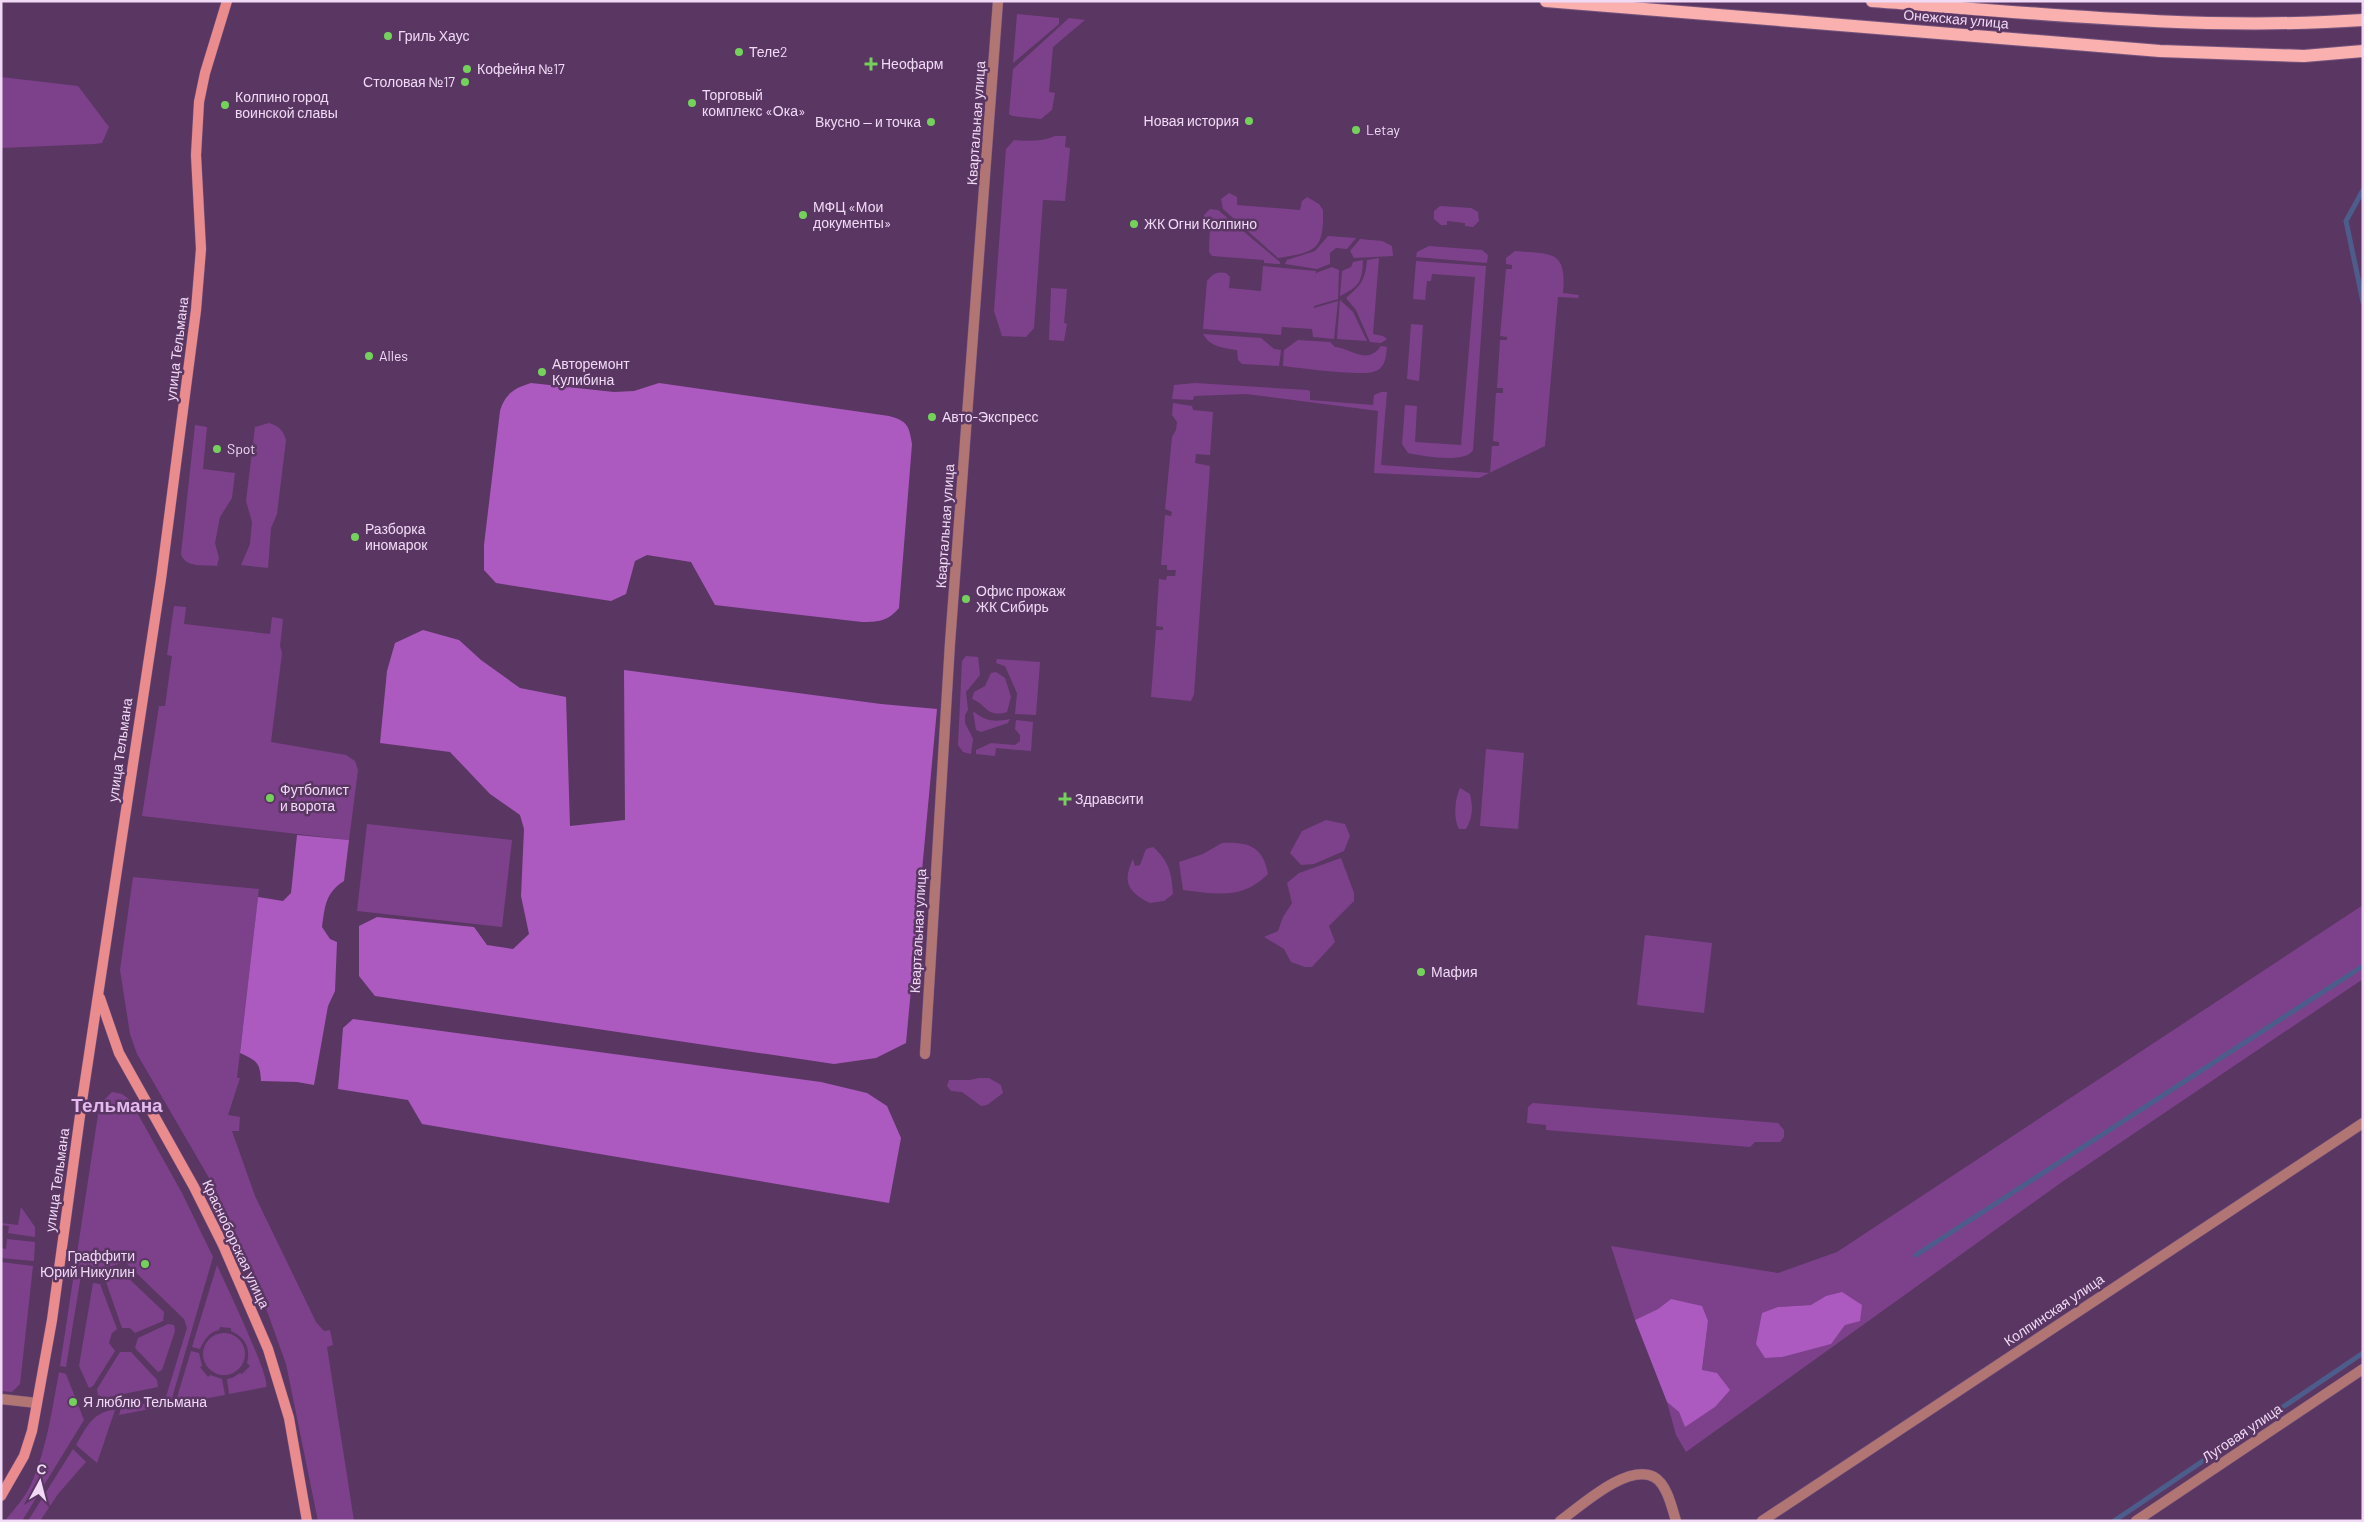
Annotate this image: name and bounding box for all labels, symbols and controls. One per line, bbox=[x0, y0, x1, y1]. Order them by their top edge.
street label: Онежская улица bbox=[1903, 5, 2010, 32]
place label: Гриль Хаус bbox=[398, 27, 469, 44]
marker: Гриль Хаус bbox=[382, 30, 394, 42]
place label: Теле2 bbox=[749, 43, 788, 60]
marker: Теле2 bbox=[733, 46, 745, 58]
place label: Неофарм bbox=[881, 55, 943, 72]
marker: Неофарм bbox=[865, 58, 877, 70]
place label: Кофейня №17 bbox=[477, 60, 565, 77]
street label: Квартальная улица bbox=[963, 60, 988, 186]
marker: Кофейня №17 bbox=[461, 63, 473, 75]
place label: Столовая №17 bbox=[363, 73, 455, 90]
marker: Столовая №17 bbox=[459, 76, 471, 88]
place label: Торговый комплекс «Ока» bbox=[702, 86, 806, 119]
place label: Колпино город воинской славы bbox=[235, 88, 338, 121]
marker: Торговый комплекс «Ока» bbox=[686, 97, 698, 109]
marker: Колпино город воинской славы bbox=[219, 99, 231, 111]
place label: Новая история bbox=[1144, 112, 1239, 129]
place label: Вкусно — и точка bbox=[815, 113, 921, 130]
marker: Новая история bbox=[1243, 115, 1255, 127]
marker: Вкусно — и точка bbox=[925, 116, 937, 128]
place label: Letay bbox=[1366, 121, 1400, 138]
marker: Letay bbox=[1350, 124, 1362, 136]
place label: МФЦ «Мои документы» bbox=[813, 198, 891, 231]
marker: МФЦ «Мои документы» bbox=[797, 209, 809, 221]
place label: ЖК Огни Колпино bbox=[1144, 215, 1257, 232]
marker: ЖК Огни Колпино bbox=[1128, 218, 1140, 230]
street label: улица Тельмана bbox=[162, 296, 191, 402]
place label: Alles bbox=[379, 347, 408, 364]
marker: Alles bbox=[363, 350, 375, 362]
place label: Авторемонт Кулибина bbox=[552, 355, 630, 388]
marker: Авторемонт Кулибина bbox=[536, 366, 548, 378]
place label: Авто-Экспресс bbox=[942, 408, 1039, 425]
marker: Авто-Экспресс bbox=[926, 411, 938, 423]
place label: Spot bbox=[227, 440, 255, 457]
marker: Spot bbox=[211, 443, 223, 455]
street label: Квартальная улица bbox=[932, 463, 957, 589]
place label: Разборка иномарок bbox=[365, 520, 428, 553]
marker: Разборка иномарок bbox=[349, 531, 361, 543]
place label: Офис прожаж ЖК Сибирь bbox=[976, 582, 1066, 615]
marker: Офис прожаж ЖК Сибирь bbox=[960, 593, 972, 605]
street label: улица Тельмана bbox=[104, 697, 135, 803]
place label: Футболист и ворота bbox=[280, 781, 350, 814]
place label: Здравсити bbox=[1075, 790, 1144, 807]
marker: Футболист и ворота bbox=[264, 792, 276, 804]
marker: Здравсити bbox=[1059, 793, 1071, 805]
street label: Квартальная улица bbox=[906, 868, 929, 994]
place label: Мафия bbox=[1431, 963, 1478, 980]
marker: Мафия bbox=[1415, 966, 1427, 978]
district label: Тельмана bbox=[71, 1093, 163, 1116]
street label: улица Тельмана bbox=[41, 1127, 72, 1233]
street label: Красноборская улица bbox=[199, 1177, 274, 1311]
place label: Граффити Юрий Никулин bbox=[40, 1247, 135, 1280]
marker: Граффити Юрий Никулин bbox=[139, 1258, 151, 1270]
street label: Колпинская улица bbox=[2000, 1270, 2107, 1349]
place label: Я люблю Тельмана bbox=[83, 1393, 207, 1410]
marker: Я люблю Тельмана bbox=[67, 1396, 79, 1408]
street label: Луговая улица bbox=[2198, 1399, 2285, 1466]
north arrow bbox=[15, 1457, 65, 1507]
text: С bbox=[36, 1460, 48, 1478]

